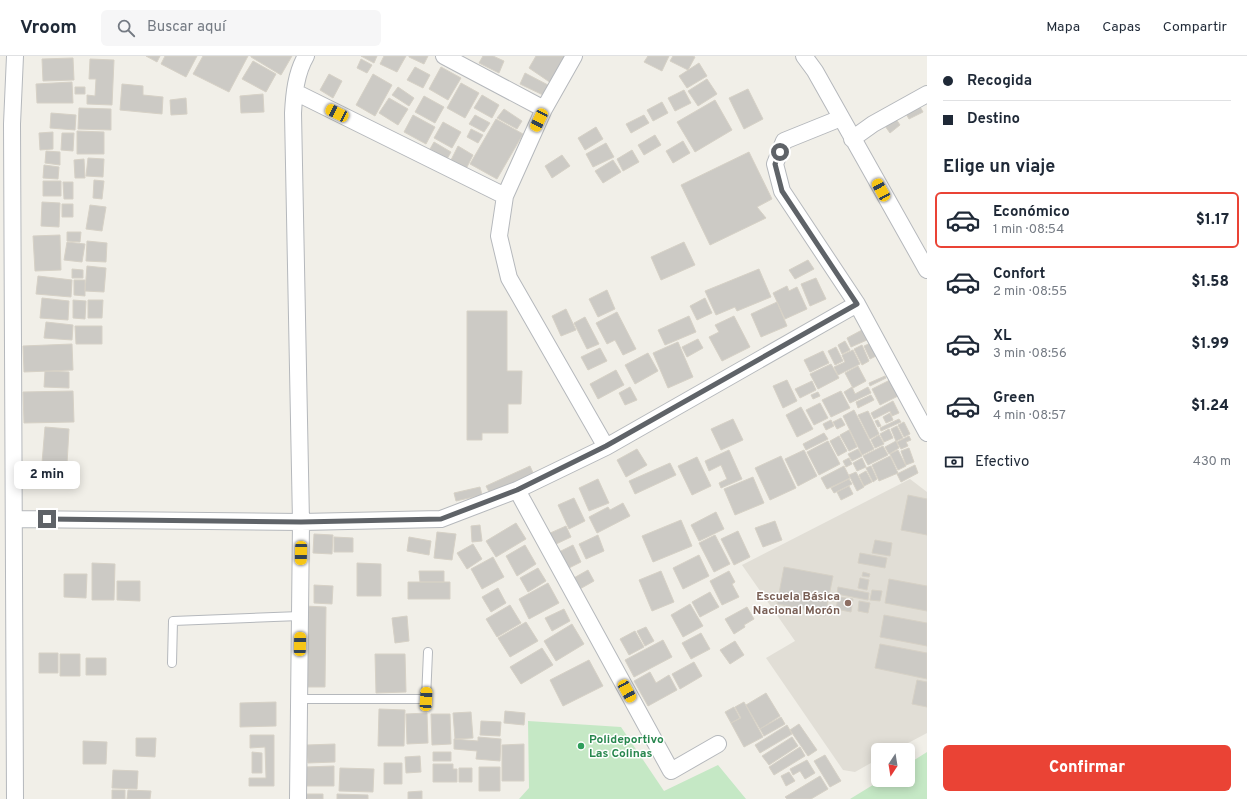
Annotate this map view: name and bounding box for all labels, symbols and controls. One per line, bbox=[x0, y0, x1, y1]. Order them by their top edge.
search box bbox=[101, 10, 381, 46]
text: Vroom bbox=[20, 16, 77, 40]
icon: search bbox=[115, 17, 137, 39]
text: Buscar aquí bbox=[147, 18, 226, 37]
text: Mapa bbox=[1046, 19, 1080, 36]
text: Capas bbox=[1102, 19, 1141, 36]
text: Compartir bbox=[1163, 19, 1227, 36]
text: Recogida bbox=[967, 72, 1032, 91]
car bbox=[324, 102, 350, 124]
car bbox=[528, 107, 550, 133]
text: Destino bbox=[967, 110, 1020, 129]
route start bbox=[771, 143, 789, 161]
text: Elige un viaje bbox=[943, 156, 1055, 179]
car bbox=[870, 177, 892, 203]
icon: car bbox=[945, 202, 981, 238]
text: Económico bbox=[993, 203, 1070, 222]
text: $1.17 bbox=[1196, 211, 1229, 230]
text: 1 min · 08:54 bbox=[993, 222, 1064, 238]
icon: car bbox=[945, 264, 981, 300]
text: Confort bbox=[993, 265, 1045, 284]
text: $1.58 bbox=[1191, 273, 1229, 292]
text: 2 min · 08:55 bbox=[993, 284, 1067, 300]
icon: car bbox=[945, 326, 981, 362]
text: XL bbox=[993, 327, 1011, 346]
text: $1.99 bbox=[1191, 335, 1229, 354]
text: 3 min · 08:56 bbox=[993, 346, 1067, 362]
icon: car bbox=[945, 388, 981, 424]
text: Green bbox=[993, 389, 1035, 408]
text: $1.24 bbox=[1191, 397, 1229, 416]
text: 4 min · 08:57 bbox=[993, 408, 1066, 424]
icon: cash bbox=[943, 451, 965, 473]
text: Efectivo bbox=[975, 453, 1029, 472]
text: 430 m bbox=[1193, 454, 1231, 470]
callout: 2 min bbox=[14, 461, 80, 489]
text: 2 min bbox=[30, 467, 64, 483]
route end bbox=[38, 510, 56, 528]
car bbox=[295, 541, 307, 565]
place label: Escuela Básica Nacional Morón bbox=[753, 589, 840, 619]
marker: Escuela Básica Nacional Morón bbox=[843, 598, 853, 608]
car bbox=[294, 632, 306, 656]
car bbox=[616, 678, 638, 704]
car bbox=[419, 687, 433, 711]
place label: Polideportivo Las Colinas bbox=[589, 732, 664, 762]
marker: Polideportivo Las Colinas bbox=[576, 741, 586, 751]
north arrow bbox=[871, 743, 915, 787]
map controls bbox=[871, 743, 915, 787]
button: Confirmar bbox=[943, 745, 1231, 791]

